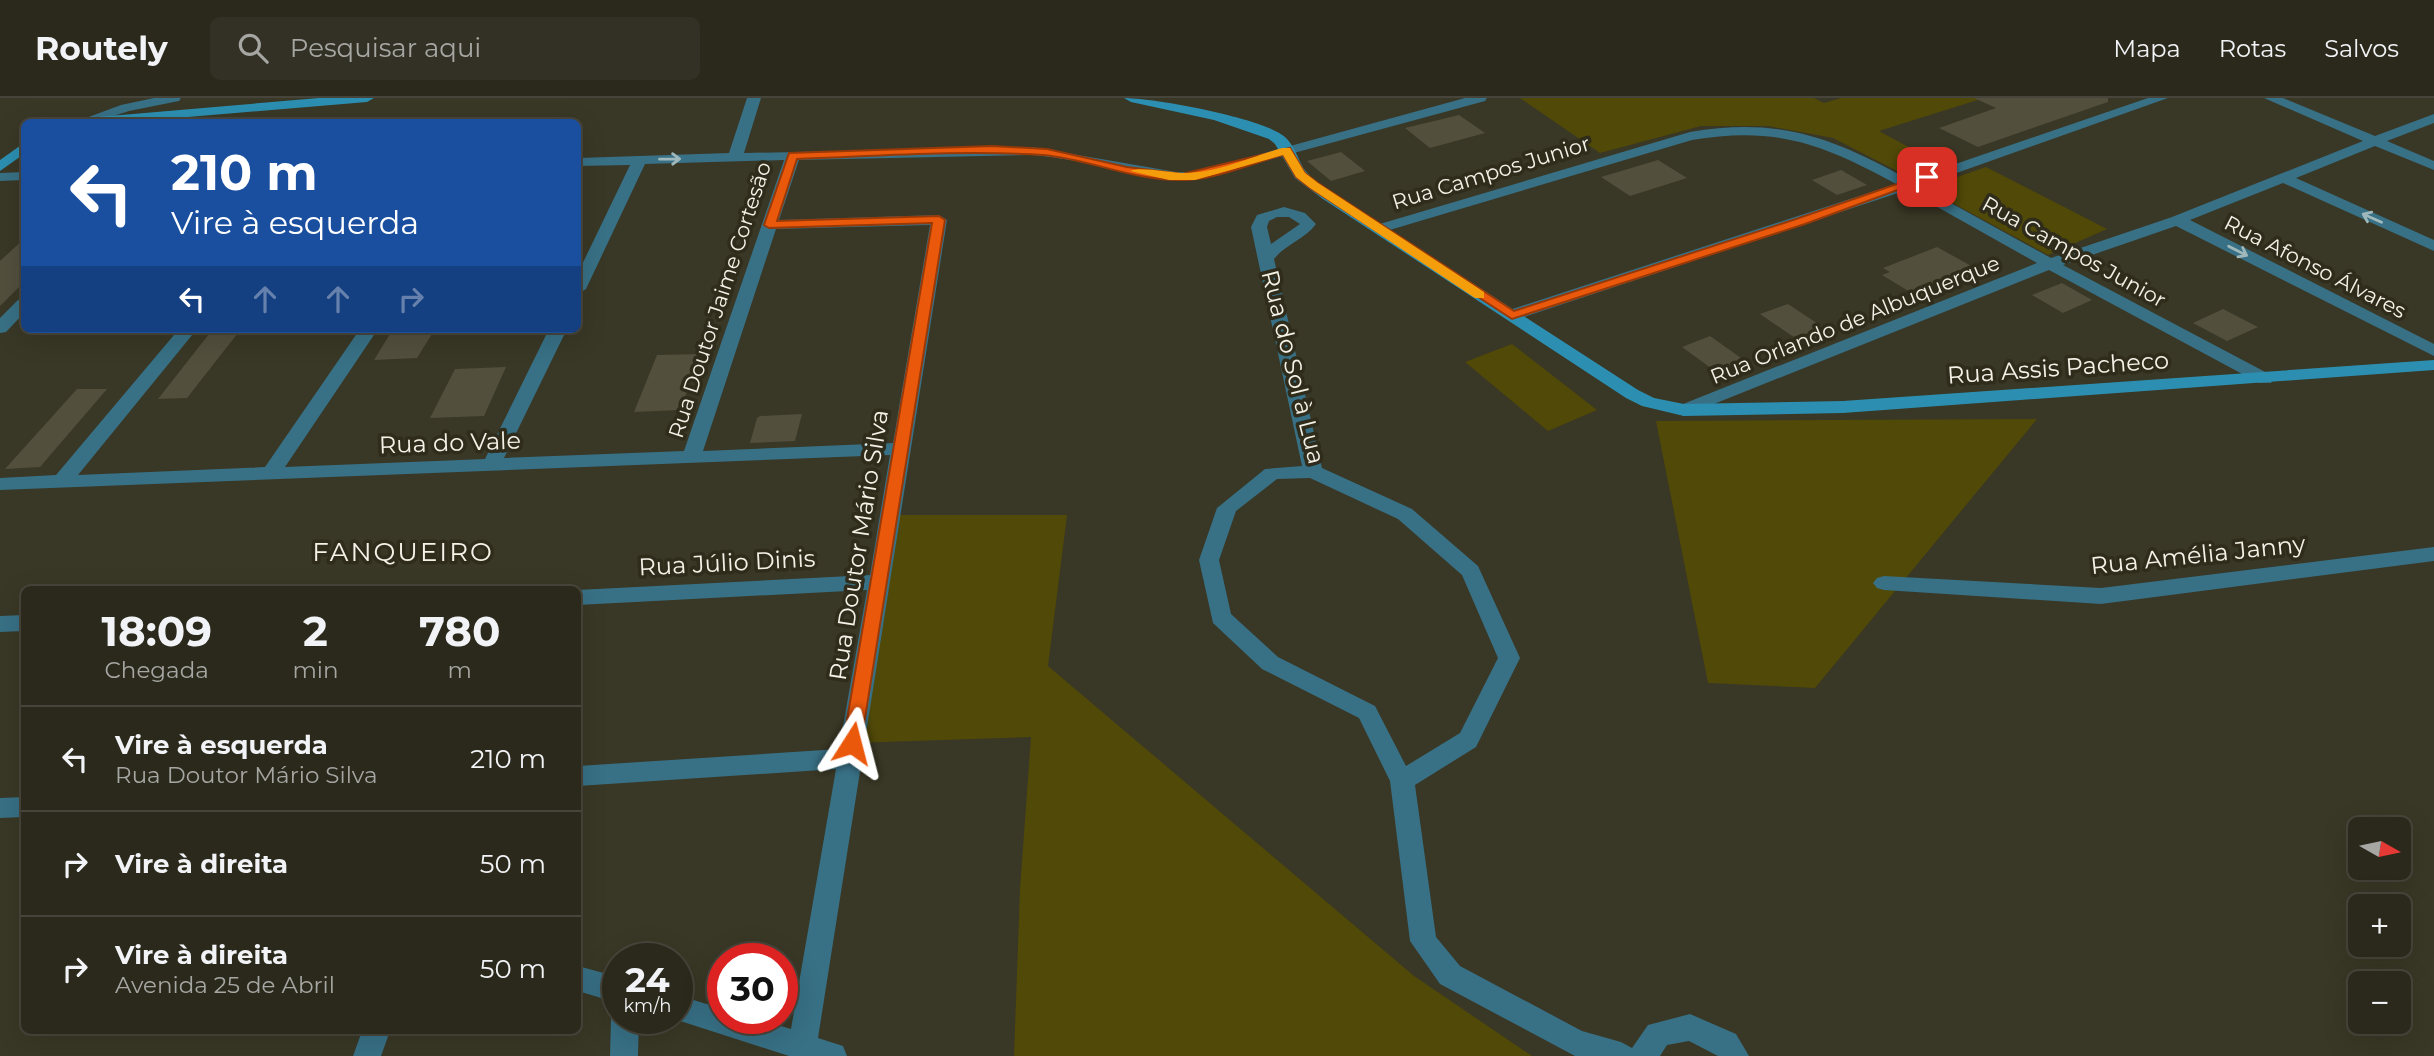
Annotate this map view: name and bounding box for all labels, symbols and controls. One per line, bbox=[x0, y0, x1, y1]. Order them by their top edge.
search box bbox=[210, 17, 700, 80]
text: Routely bbox=[35, 28, 168, 68]
icon: search bbox=[234, 29, 272, 67]
text: Pesquisar aqui bbox=[290, 32, 481, 64]
text: Mapa bbox=[2113, 34, 2181, 63]
text: Rotas bbox=[2219, 34, 2286, 63]
text: Salvos bbox=[2324, 34, 2399, 63]
street label: Rua Campos Junior bbox=[1389, 130, 1593, 215]
text: 210 m bbox=[171, 143, 318, 202]
icon: left bbox=[56, 147, 147, 238]
pin bbox=[1897, 147, 1957, 207]
one-way arrow bbox=[658, 152, 681, 166]
icon: arrive bbox=[1908, 158, 1946, 196]
street label: Rua Doutor Jaime Cortesão bbox=[663, 159, 776, 441]
street label: Rua Campos Junior bbox=[1978, 191, 2170, 312]
text: Vire à esquerda bbox=[171, 203, 419, 242]
street label: Rua Afonso Álvares bbox=[2220, 210, 2410, 323]
one-way arrow bbox=[2362, 211, 2383, 224]
one-way arrow bbox=[2227, 245, 2248, 259]
street label: Rua Orlando de Albuquerque bbox=[1706, 250, 2003, 389]
street label: Rua do Sol à Lua bbox=[1255, 267, 1332, 467]
icon: left bbox=[173, 280, 211, 318]
icon: ahead bbox=[246, 280, 284, 318]
icon: ahead bbox=[319, 280, 357, 318]
icon: right bbox=[392, 280, 430, 318]
street label: Rua Assis Pacheco bbox=[1946, 345, 2170, 390]
street label: Rua Doutor Mário Silva bbox=[823, 407, 894, 682]
street label: Rua do Vale bbox=[378, 426, 521, 459]
street label: Rua Amélia Janny bbox=[2089, 529, 2307, 580]
district label: FANQUEIRO bbox=[312, 536, 494, 568]
street label: Rua Júlio Dinis bbox=[638, 543, 816, 582]
text: 18:09 bbox=[101, 605, 212, 657]
text: 2 bbox=[303, 605, 328, 657]
text: 780 bbox=[419, 605, 501, 657]
text: Chegada bbox=[105, 656, 209, 684]
text: min bbox=[292, 656, 339, 684]
text: m bbox=[448, 656, 472, 684]
position arrow bbox=[815, 706, 889, 780]
text: Vire à esquerda bbox=[115, 729, 328, 761]
icon: left bbox=[56, 740, 94, 778]
text: 210 m bbox=[470, 743, 546, 775]
text: Rua Doutor Mário Silva bbox=[115, 761, 377, 789]
north arrow bbox=[2348, 817, 2412, 880]
map controls bbox=[2348, 817, 2411, 1034]
icon: right bbox=[56, 845, 94, 883]
text: Vire à direita bbox=[115, 848, 288, 880]
text: 50 m bbox=[480, 848, 546, 880]
button: + bbox=[2348, 894, 2411, 957]
text: Vire à direita bbox=[115, 939, 288, 971]
speed limit sign: 30 bbox=[707, 943, 798, 1034]
icon: right bbox=[56, 950, 94, 988]
text: 50 m bbox=[480, 953, 546, 985]
text: 24 bbox=[625, 958, 670, 1001]
text: Avenida 25 de Abril bbox=[115, 971, 335, 999]
button: − bbox=[2348, 971, 2411, 1034]
text: km/h bbox=[623, 995, 672, 1017]

